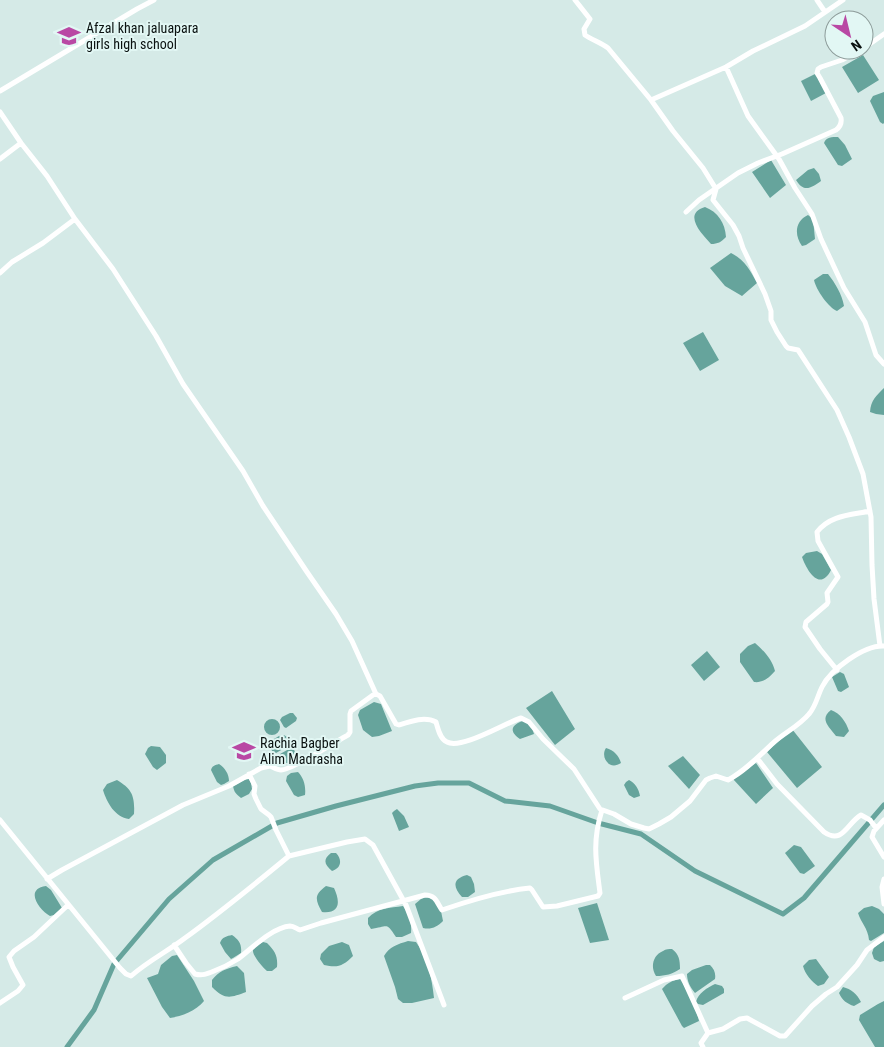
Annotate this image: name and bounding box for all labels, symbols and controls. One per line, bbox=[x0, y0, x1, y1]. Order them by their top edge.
north arrow bbox=[824, 10, 874, 60]
place label: Afzal khan jaluapara girls high school bbox=[86, 20, 198, 52]
school or university icon: Afzal khan jaluapara girls high school bbox=[56, 23, 82, 49]
text: N bbox=[848, 37, 865, 55]
place label: Rachia Bagber Alim Madrasha bbox=[260, 735, 343, 767]
school or university icon: Rachia Bagber Alim Madrasha bbox=[231, 738, 257, 764]

